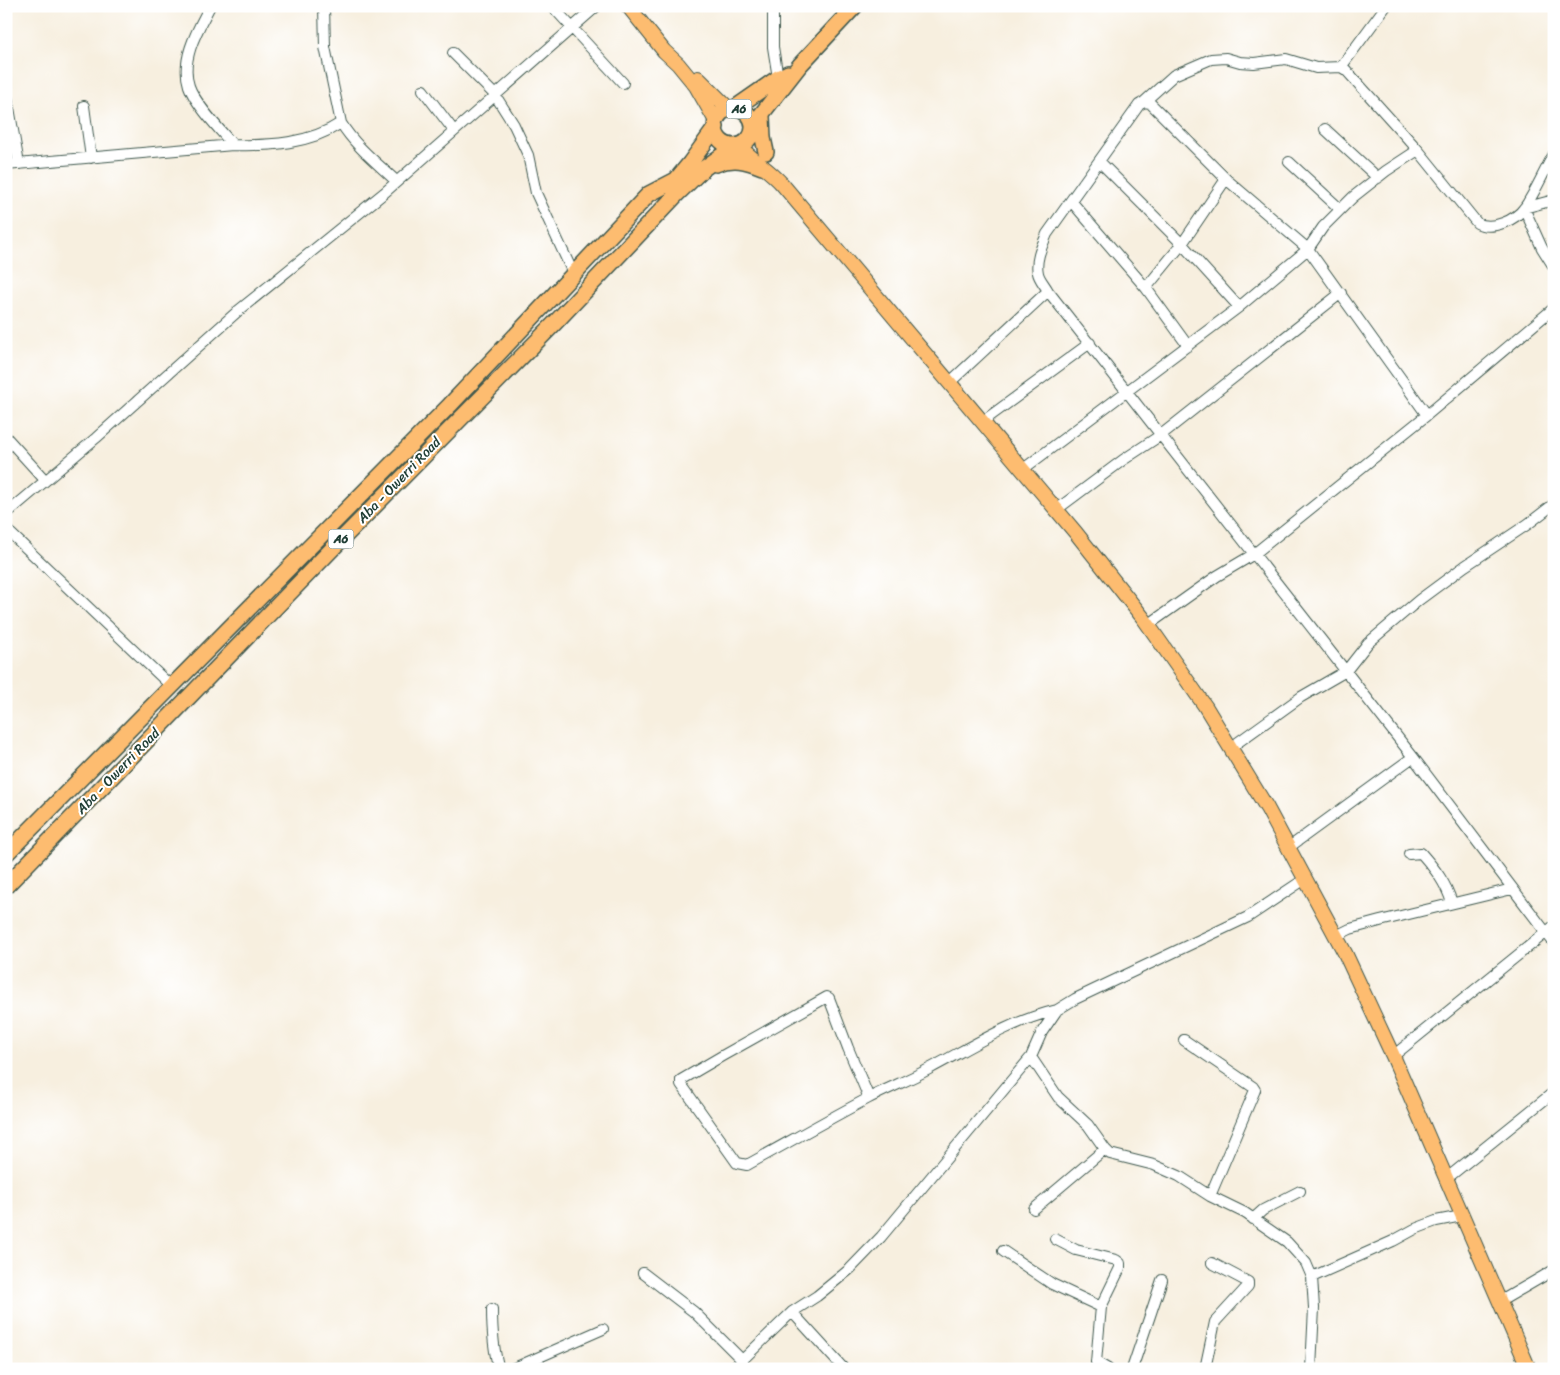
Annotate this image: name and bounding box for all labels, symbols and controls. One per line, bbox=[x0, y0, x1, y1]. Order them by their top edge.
road number: A6 bbox=[726, 100, 752, 118]
street label: Aba - Owerri Road bbox=[350, 430, 448, 530]
road number: A6 bbox=[328, 530, 354, 548]
street label: Aba - Owerri Road bbox=[69, 721, 167, 821]

